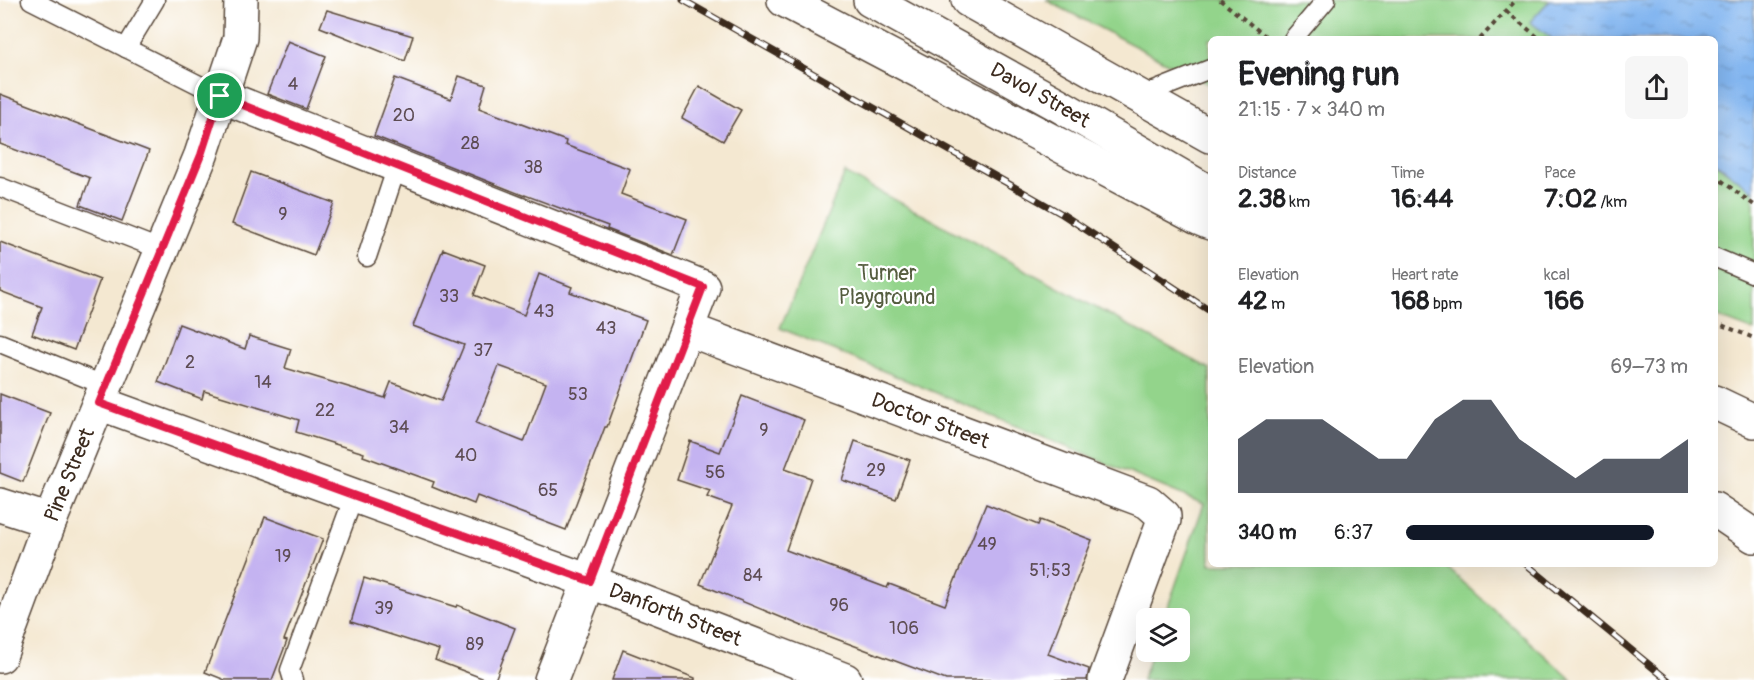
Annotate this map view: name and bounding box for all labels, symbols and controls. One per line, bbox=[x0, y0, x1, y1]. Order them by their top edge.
text: Evening run bbox=[1238, 54, 1399, 95]
button: share bbox=[1625, 56, 1688, 119]
street label: Davol Street bbox=[985, 57, 1095, 135]
pin bbox=[194, 70, 245, 121]
house number: 4 bbox=[288, 73, 299, 96]
icon: arrive bbox=[203, 79, 236, 112]
text: 21:15 · 7 × 340 m bbox=[1238, 97, 1385, 122]
house number: 20 bbox=[393, 104, 415, 127]
house number: 28 bbox=[460, 132, 480, 155]
house number: 38 bbox=[523, 156, 543, 179]
text: Distance bbox=[1238, 163, 1297, 183]
text: Time bbox=[1391, 163, 1424, 183]
text: Pace bbox=[1544, 163, 1576, 183]
text: 2.38 bbox=[1238, 183, 1286, 215]
text: 16:44 bbox=[1391, 183, 1453, 215]
text: 7:02 bbox=[1544, 183, 1597, 215]
text: km bbox=[1286, 192, 1310, 212]
text: /km bbox=[1597, 192, 1627, 212]
house number: 9 bbox=[278, 203, 288, 226]
park label: Turner Playground bbox=[839, 260, 935, 311]
text: Elevation bbox=[1238, 265, 1299, 285]
text: Heart rate bbox=[1391, 265, 1458, 285]
text: kcal bbox=[1544, 265, 1570, 285]
house number: 33 bbox=[439, 285, 459, 308]
text: 42 bbox=[1238, 285, 1268, 317]
text: 168 bbox=[1391, 285, 1429, 317]
text: 166 bbox=[1544, 285, 1584, 317]
text: m bbox=[1268, 294, 1285, 314]
text: bpm bbox=[1429, 294, 1463, 314]
house number: 43 bbox=[534, 300, 554, 323]
house number: 43 bbox=[596, 317, 616, 340]
house number: 37 bbox=[473, 339, 493, 362]
house number: 2 bbox=[185, 351, 195, 374]
text: Elevation bbox=[1238, 354, 1314, 379]
text: 69–73 m bbox=[1610, 354, 1688, 379]
house number: 14 bbox=[254, 371, 272, 394]
house number: 53 bbox=[568, 383, 588, 406]
street label: Doctor Street bbox=[867, 386, 993, 455]
house number: 22 bbox=[315, 399, 335, 422]
house number: 34 bbox=[389, 416, 410, 439]
house number: 9 bbox=[759, 419, 769, 442]
street label: Pine Street bbox=[38, 424, 101, 526]
house number: 40 bbox=[455, 444, 477, 467]
house number: 29 bbox=[866, 459, 886, 482]
house number: 56 bbox=[705, 461, 725, 484]
house number: 65 bbox=[538, 479, 558, 502]
text: 340 m bbox=[1238, 520, 1297, 545]
text: 6:37 bbox=[1334, 520, 1373, 545]
house number: 49 bbox=[977, 533, 997, 556]
house number: 19 bbox=[275, 545, 291, 568]
house number: 51;53 bbox=[1029, 559, 1071, 582]
house number: 84 bbox=[743, 564, 763, 587]
street label: Danforth Street bbox=[605, 577, 746, 653]
house number: 96 bbox=[829, 594, 849, 617]
house number: 39 bbox=[374, 597, 394, 620]
map controls bbox=[1136, 608, 1190, 662]
button: layers bbox=[1136, 608, 1190, 662]
house number: 106 bbox=[889, 617, 919, 640]
house number: 89 bbox=[466, 633, 484, 656]

